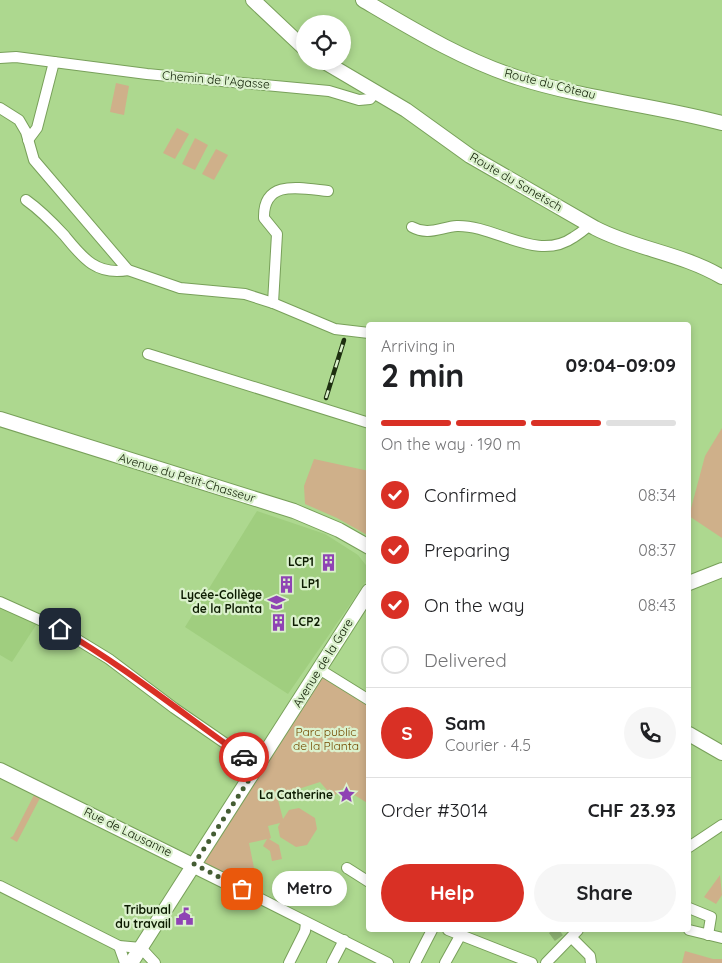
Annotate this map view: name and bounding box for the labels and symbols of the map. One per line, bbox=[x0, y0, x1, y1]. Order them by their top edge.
street label: Route du Côteau bbox=[503, 65, 597, 102]
street label: Chemin de l'Agasse bbox=[162, 67, 271, 92]
street label: Route du Sanetsch bbox=[467, 149, 565, 214]
street label: Avenue du Petit-Chasseur bbox=[117, 450, 258, 506]
building icon: LCP1 bbox=[318, 552, 338, 572]
place label: LCP1 bbox=[288, 554, 314, 569]
building icon: LP1 bbox=[277, 574, 297, 594]
place label: LP1 bbox=[301, 576, 320, 591]
place label: Lycée-Collège de la Planta bbox=[180, 587, 262, 616]
school or university icon: Lycée-Collège de la Planta bbox=[266, 592, 286, 612]
pin bbox=[39, 608, 81, 650]
building icon: LCP2 bbox=[268, 612, 288, 632]
place label: LCP2 bbox=[292, 614, 320, 629]
street label: Avenue de la Gare bbox=[289, 615, 356, 710]
park label: Parc public de la Planta bbox=[293, 724, 359, 753]
courier bbox=[219, 732, 269, 782]
place icon: La Catherine bbox=[337, 785, 357, 805]
place label: La Catherine bbox=[259, 787, 333, 802]
street label: Rue de Lausanne bbox=[82, 804, 175, 859]
pin bbox=[221, 868, 263, 910]
callout: Metro bbox=[272, 872, 347, 906]
place label: Tribunal du travail bbox=[115, 902, 171, 931]
public building icon: Tribunal du travail bbox=[175, 907, 195, 927]

